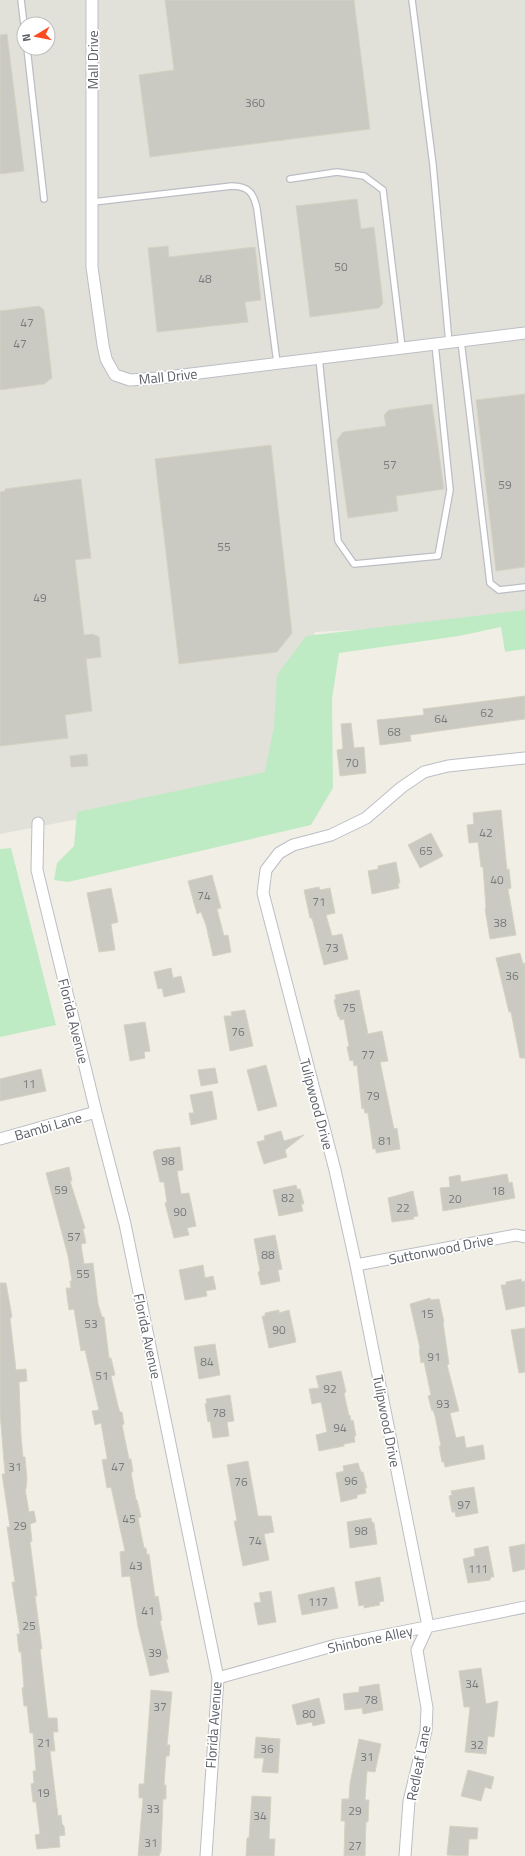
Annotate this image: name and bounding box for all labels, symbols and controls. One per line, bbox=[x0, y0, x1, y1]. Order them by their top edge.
north arrow bbox=[16, 16, 56, 56]
street label: Mall Drive bbox=[82, 31, 103, 89]
text: N bbox=[18, 33, 35, 43]
house number: 360 bbox=[245, 93, 265, 112]
house number: 50 bbox=[334, 257, 348, 276]
house number: 48 bbox=[198, 269, 212, 288]
house number: 47 bbox=[20, 313, 34, 332]
house number: 47 bbox=[13, 334, 27, 353]
street label: Mall Drive bbox=[138, 362, 198, 390]
house number: 57 bbox=[383, 455, 397, 474]
house number: 59 bbox=[498, 475, 512, 494]
house number: 55 bbox=[217, 537, 231, 556]
house number: 49 bbox=[33, 588, 47, 607]
house number: 62 bbox=[480, 703, 494, 722]
house number: 64 bbox=[434, 709, 448, 728]
house number: 68 bbox=[387, 722, 401, 741]
house number: 70 bbox=[345, 753, 359, 772]
house number: 42 bbox=[479, 823, 493, 842]
house number: 65 bbox=[419, 841, 433, 860]
house number: 40 bbox=[490, 870, 504, 889]
house number: 74 bbox=[197, 886, 211, 905]
house number: 71 bbox=[312, 892, 326, 911]
house number: 38 bbox=[493, 913, 507, 932]
house number: 73 bbox=[325, 938, 339, 957]
house number: 36 bbox=[505, 966, 519, 985]
street label: Florida Avenue bbox=[53, 976, 95, 1066]
house number: 75 bbox=[342, 998, 356, 1017]
house number: 76 bbox=[231, 1022, 245, 1041]
house number: 77 bbox=[361, 1045, 375, 1064]
street label: Tulipwood Drive bbox=[295, 1056, 339, 1152]
house number: 11 bbox=[22, 1074, 36, 1093]
house number: 79 bbox=[366, 1086, 380, 1105]
street label: Bambi Lane bbox=[12, 1106, 84, 1146]
house number: 81 bbox=[378, 1131, 392, 1150]
house number: 98 bbox=[161, 1151, 175, 1170]
house number: 59 bbox=[54, 1180, 68, 1199]
house number: 18 bbox=[491, 1181, 505, 1200]
house number: 82 bbox=[281, 1188, 295, 1207]
house number: 20 bbox=[448, 1189, 462, 1208]
house number: 22 bbox=[396, 1198, 410, 1217]
house number: 90 bbox=[173, 1202, 187, 1221]
house number: 57 bbox=[67, 1227, 81, 1246]
street label: Suttonwood Drive bbox=[387, 1229, 495, 1269]
house number: 88 bbox=[261, 1245, 275, 1264]
house number: 55 bbox=[76, 1264, 90, 1283]
street label: Florida Avenue bbox=[129, 1291, 167, 1381]
house number: 15 bbox=[420, 1304, 434, 1323]
house number: 53 bbox=[84, 1314, 98, 1333]
house number: 90 bbox=[272, 1320, 286, 1339]
house number: 91 bbox=[427, 1347, 441, 1366]
house number: 84 bbox=[200, 1352, 214, 1371]
house number: 51 bbox=[95, 1366, 109, 1385]
street label: Tulipwood Drive bbox=[368, 1373, 406, 1469]
house number: 92 bbox=[323, 1379, 337, 1398]
house number: 93 bbox=[436, 1394, 450, 1413]
house number: 78 bbox=[212, 1403, 226, 1422]
house number: 94 bbox=[333, 1418, 347, 1437]
house number: 31 bbox=[8, 1457, 22, 1476]
house number: 47 bbox=[111, 1457, 125, 1476]
house number: 96 bbox=[344, 1471, 358, 1490]
house number: 76 bbox=[234, 1472, 248, 1491]
house number: 97 bbox=[457, 1495, 471, 1514]
house number: 45 bbox=[122, 1509, 136, 1528]
house number: 29 bbox=[13, 1516, 27, 1535]
house number: 98 bbox=[354, 1521, 368, 1540]
house number: 74 bbox=[248, 1531, 262, 1550]
house number: 43 bbox=[129, 1556, 143, 1575]
house number: 111 bbox=[468, 1559, 488, 1578]
house number: 117 bbox=[308, 1592, 328, 1611]
house number: 41 bbox=[141, 1601, 155, 1620]
house number: 25 bbox=[22, 1616, 36, 1635]
street label: Shinbone Alley bbox=[325, 1620, 415, 1658]
house number: 39 bbox=[148, 1643, 162, 1662]
house number: 34 bbox=[465, 1674, 479, 1693]
street label: Florida Avenue bbox=[199, 1681, 227, 1769]
house number: 78 bbox=[364, 1690, 378, 1709]
house number: 37 bbox=[153, 1697, 167, 1716]
house number: 80 bbox=[302, 1704, 316, 1723]
street label: Redleaf Lane bbox=[400, 1724, 436, 1802]
house number: 21 bbox=[37, 1733, 51, 1752]
house number: 32 bbox=[470, 1735, 484, 1754]
house number: 36 bbox=[260, 1739, 274, 1758]
house number: 31 bbox=[360, 1747, 374, 1766]
house number: 19 bbox=[36, 1783, 50, 1802]
house number: 33 bbox=[146, 1799, 160, 1818]
house number: 29 bbox=[348, 1801, 362, 1820]
house number: 34 bbox=[253, 1806, 267, 1825]
house number: 31 bbox=[144, 1833, 158, 1852]
house number: 27 bbox=[348, 1836, 362, 1855]

